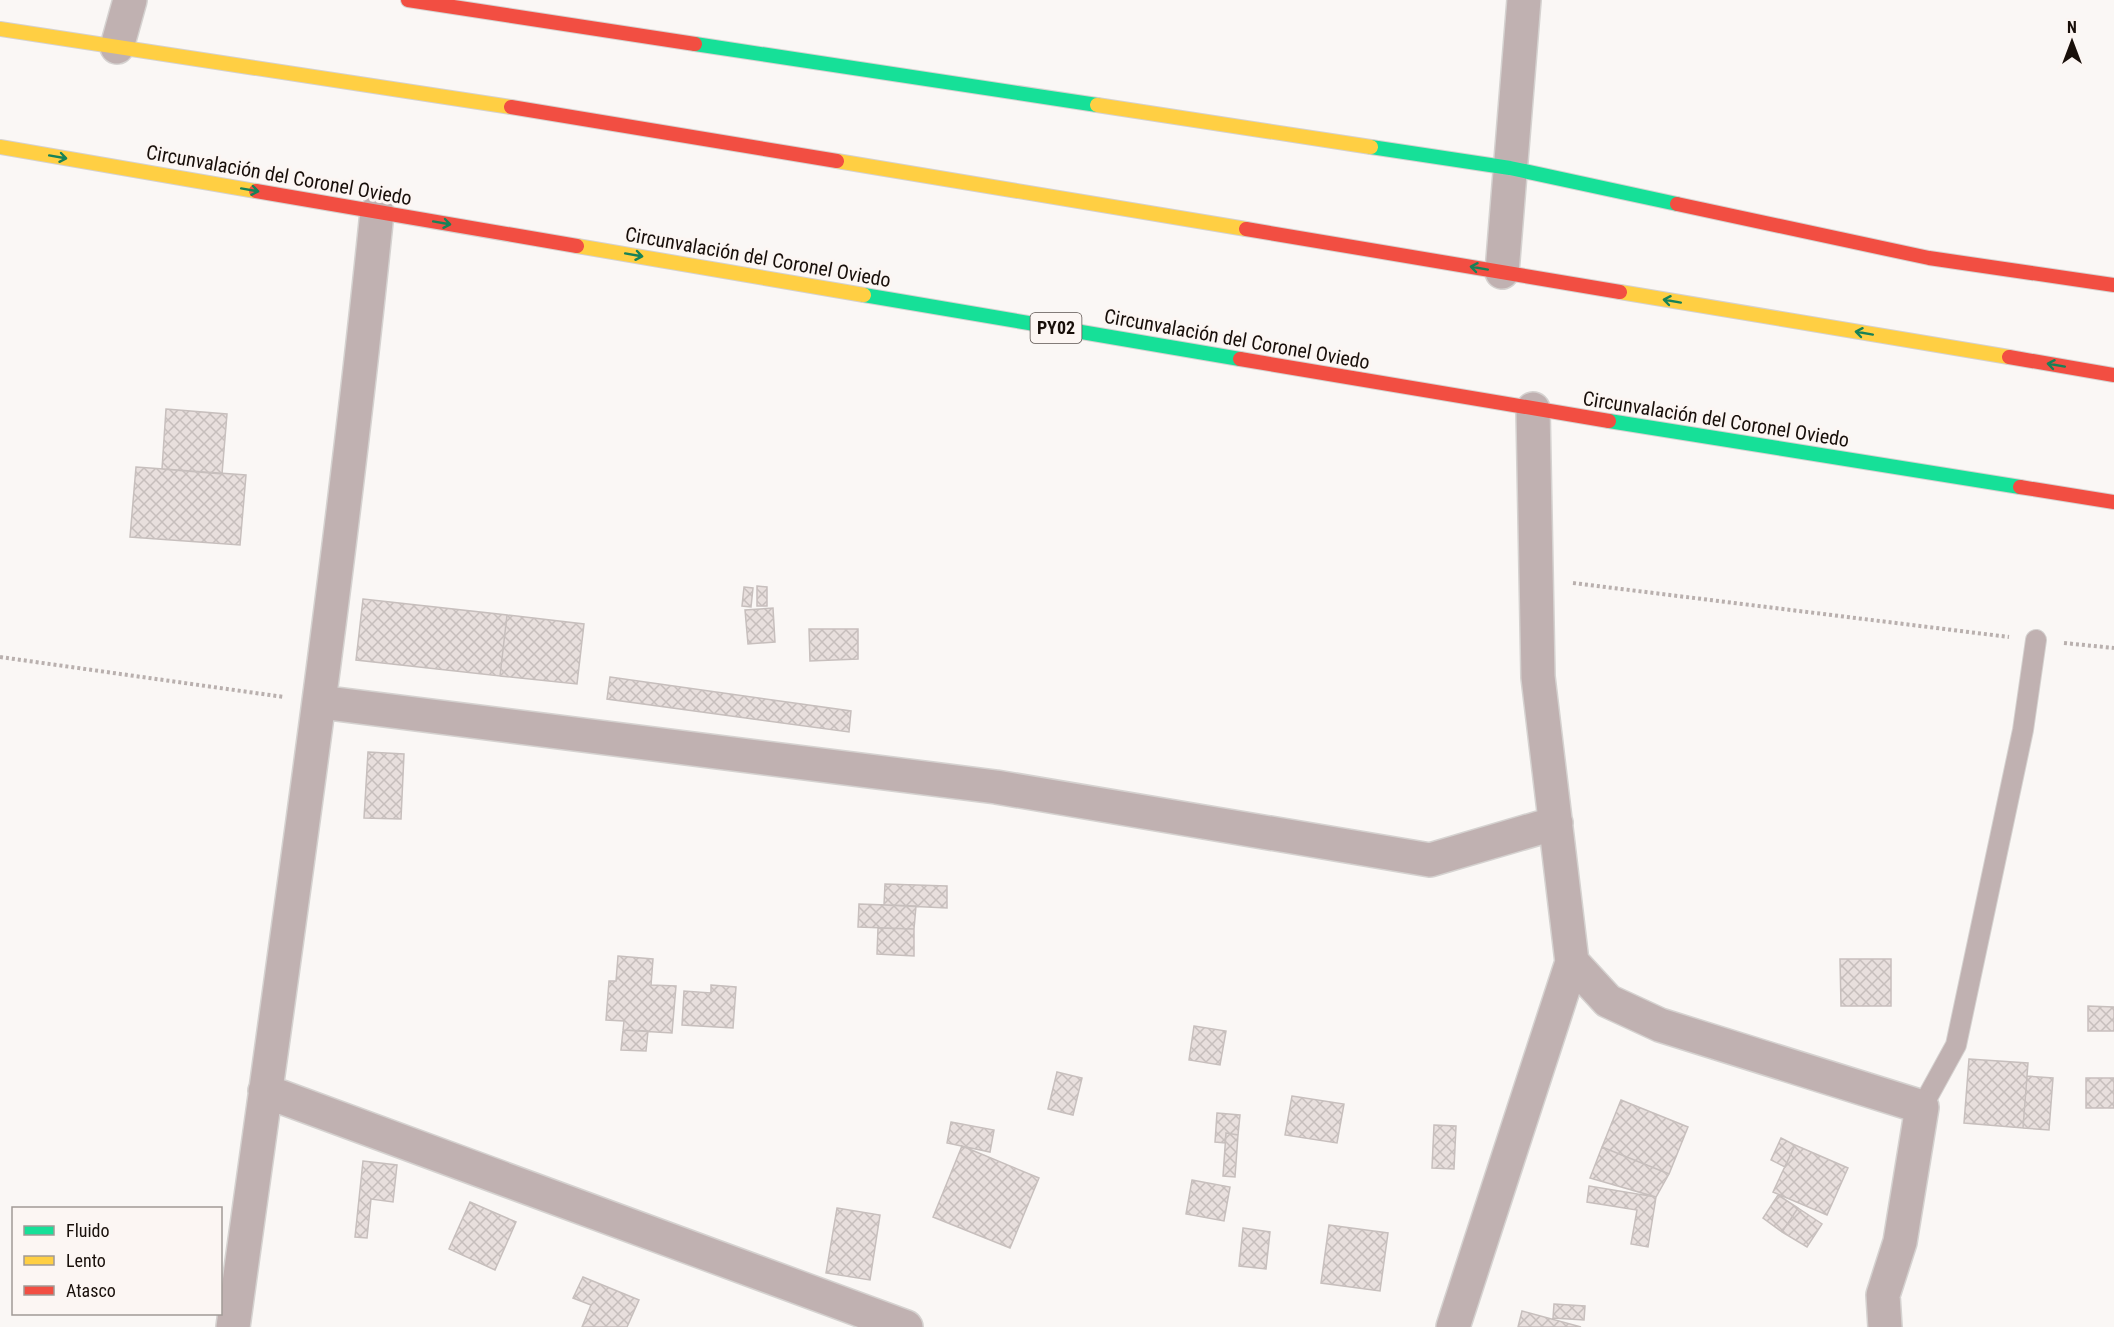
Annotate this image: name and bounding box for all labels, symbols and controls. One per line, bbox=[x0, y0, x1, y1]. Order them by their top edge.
north arrow bbox=[2042, 12, 2102, 72]
text: N bbox=[2067, 18, 2077, 37]
street label: Circunvalación del Coronel Oviedo bbox=[144, 140, 414, 210]
one-way arrow bbox=[47, 151, 67, 162]
one-way arrow bbox=[240, 184, 259, 195]
one-way arrow bbox=[432, 217, 451, 228]
street label: Circunvalación del Coronel Oviedo bbox=[623, 222, 893, 292]
one-way arrow bbox=[624, 250, 644, 261]
one-way arrow bbox=[1470, 263, 1490, 274]
one-way arrow bbox=[1662, 295, 1682, 306]
street label: Circunvalación del Coronel Oviedo bbox=[1102, 304, 1372, 374]
road number: PY02 bbox=[1030, 313, 1082, 343]
one-way arrow bbox=[1855, 327, 1874, 338]
one-way arrow bbox=[2047, 359, 2067, 370]
street label: Circunvalación del Coronel Oviedo bbox=[1581, 386, 1851, 452]
legend bbox=[12, 1207, 222, 1315]
text: Fluido bbox=[66, 1220, 110, 1241]
text: Lento bbox=[66, 1250, 106, 1271]
text: Atasco bbox=[66, 1280, 116, 1301]

